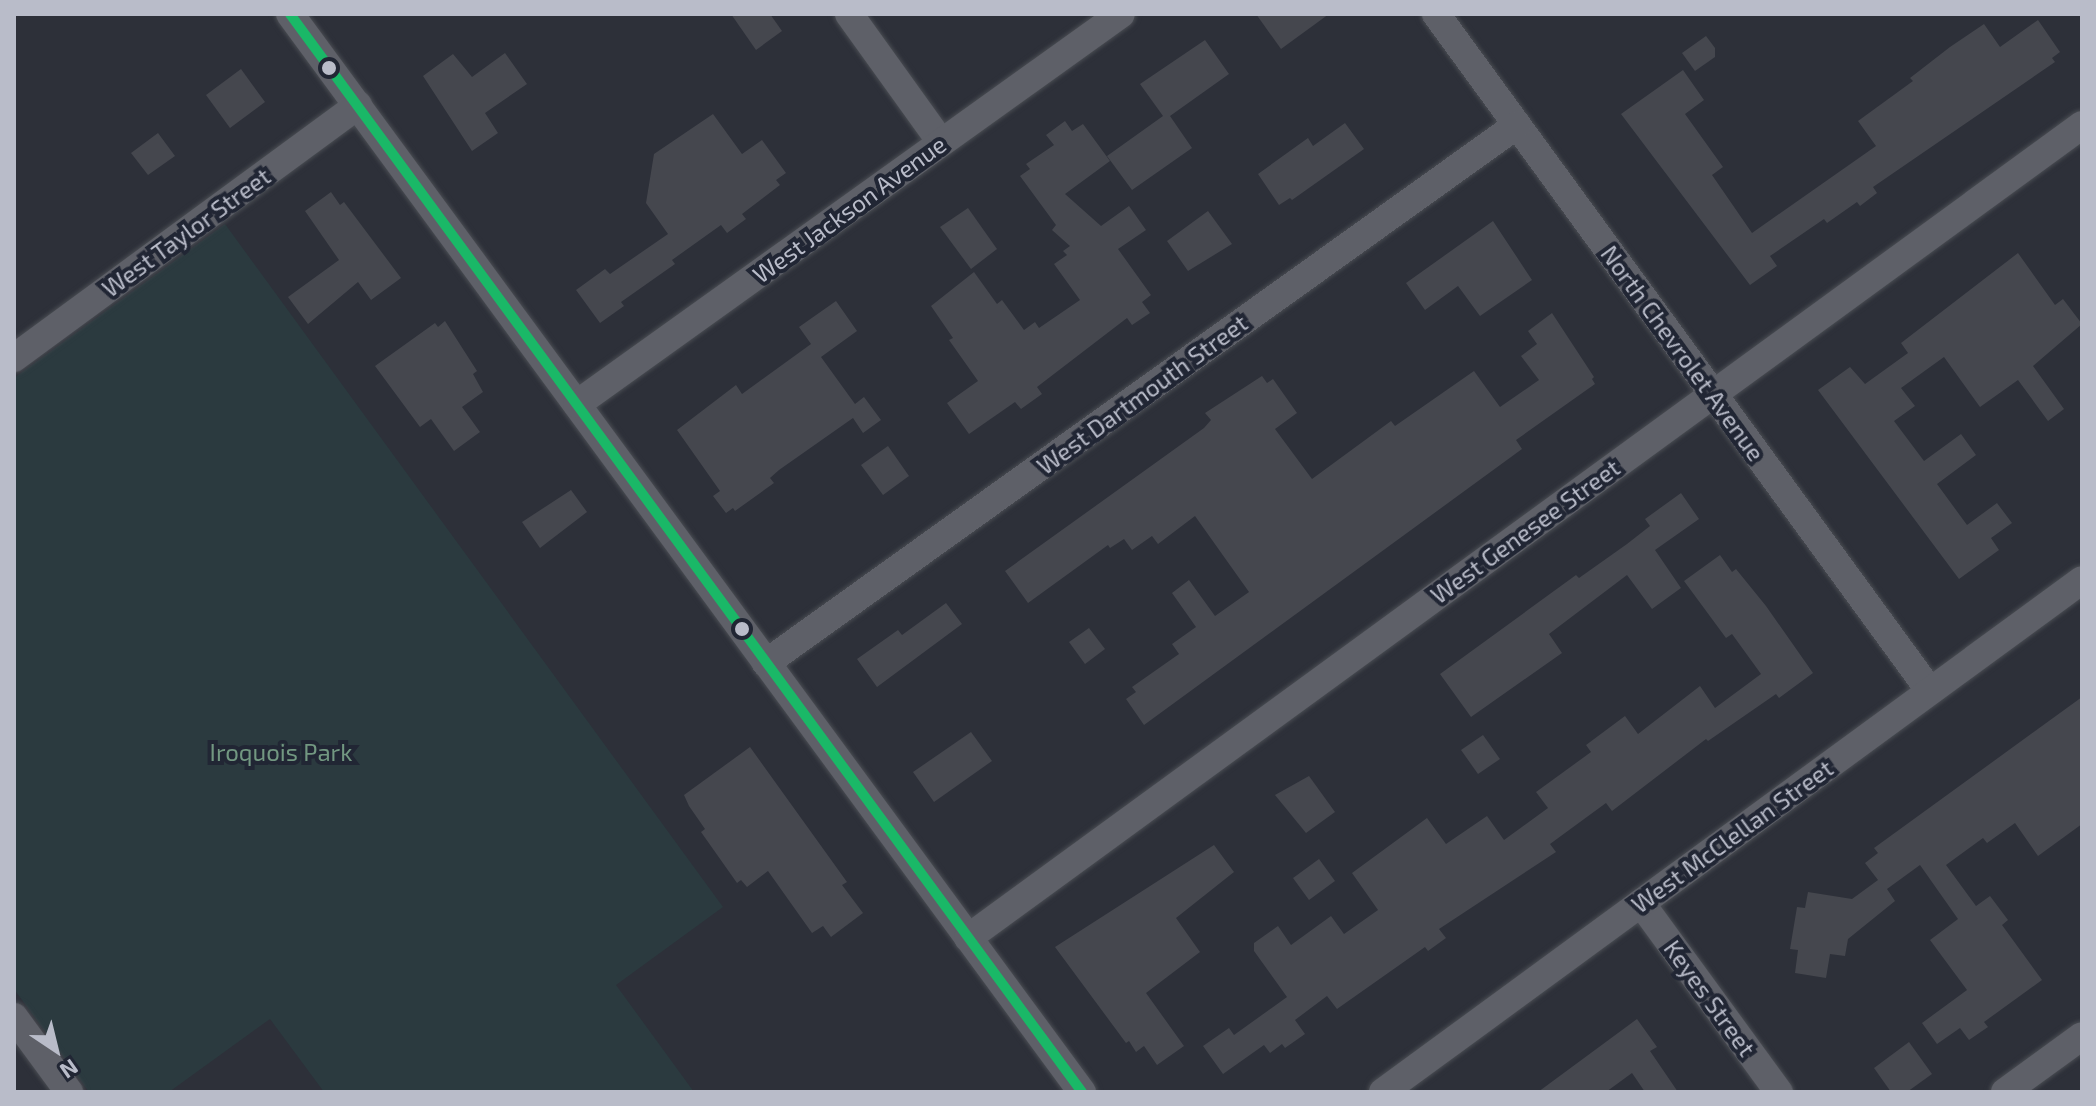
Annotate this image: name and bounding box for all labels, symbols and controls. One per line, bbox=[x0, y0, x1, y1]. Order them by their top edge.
unlabelled marker bbox=[321, 60, 337, 76]
street label: West Jackson Avenue bbox=[746, 129, 952, 289]
street label: West Taylor Street bbox=[96, 161, 276, 303]
street label: North Chevrolet Avenue bbox=[1595, 240, 1771, 466]
street label: West Dartmouth Street bbox=[1031, 308, 1253, 480]
street label: West Genesee Street bbox=[1425, 453, 1625, 609]
unlabelled marker bbox=[734, 621, 750, 637]
park label: Iroquois Park bbox=[210, 738, 352, 766]
street label: West McClellan Street bbox=[1626, 753, 1838, 919]
street label: Keyes Street bbox=[1658, 934, 1762, 1062]
north arrow bbox=[16, 1010, 96, 1090]
text: N bbox=[56, 1054, 84, 1085]

